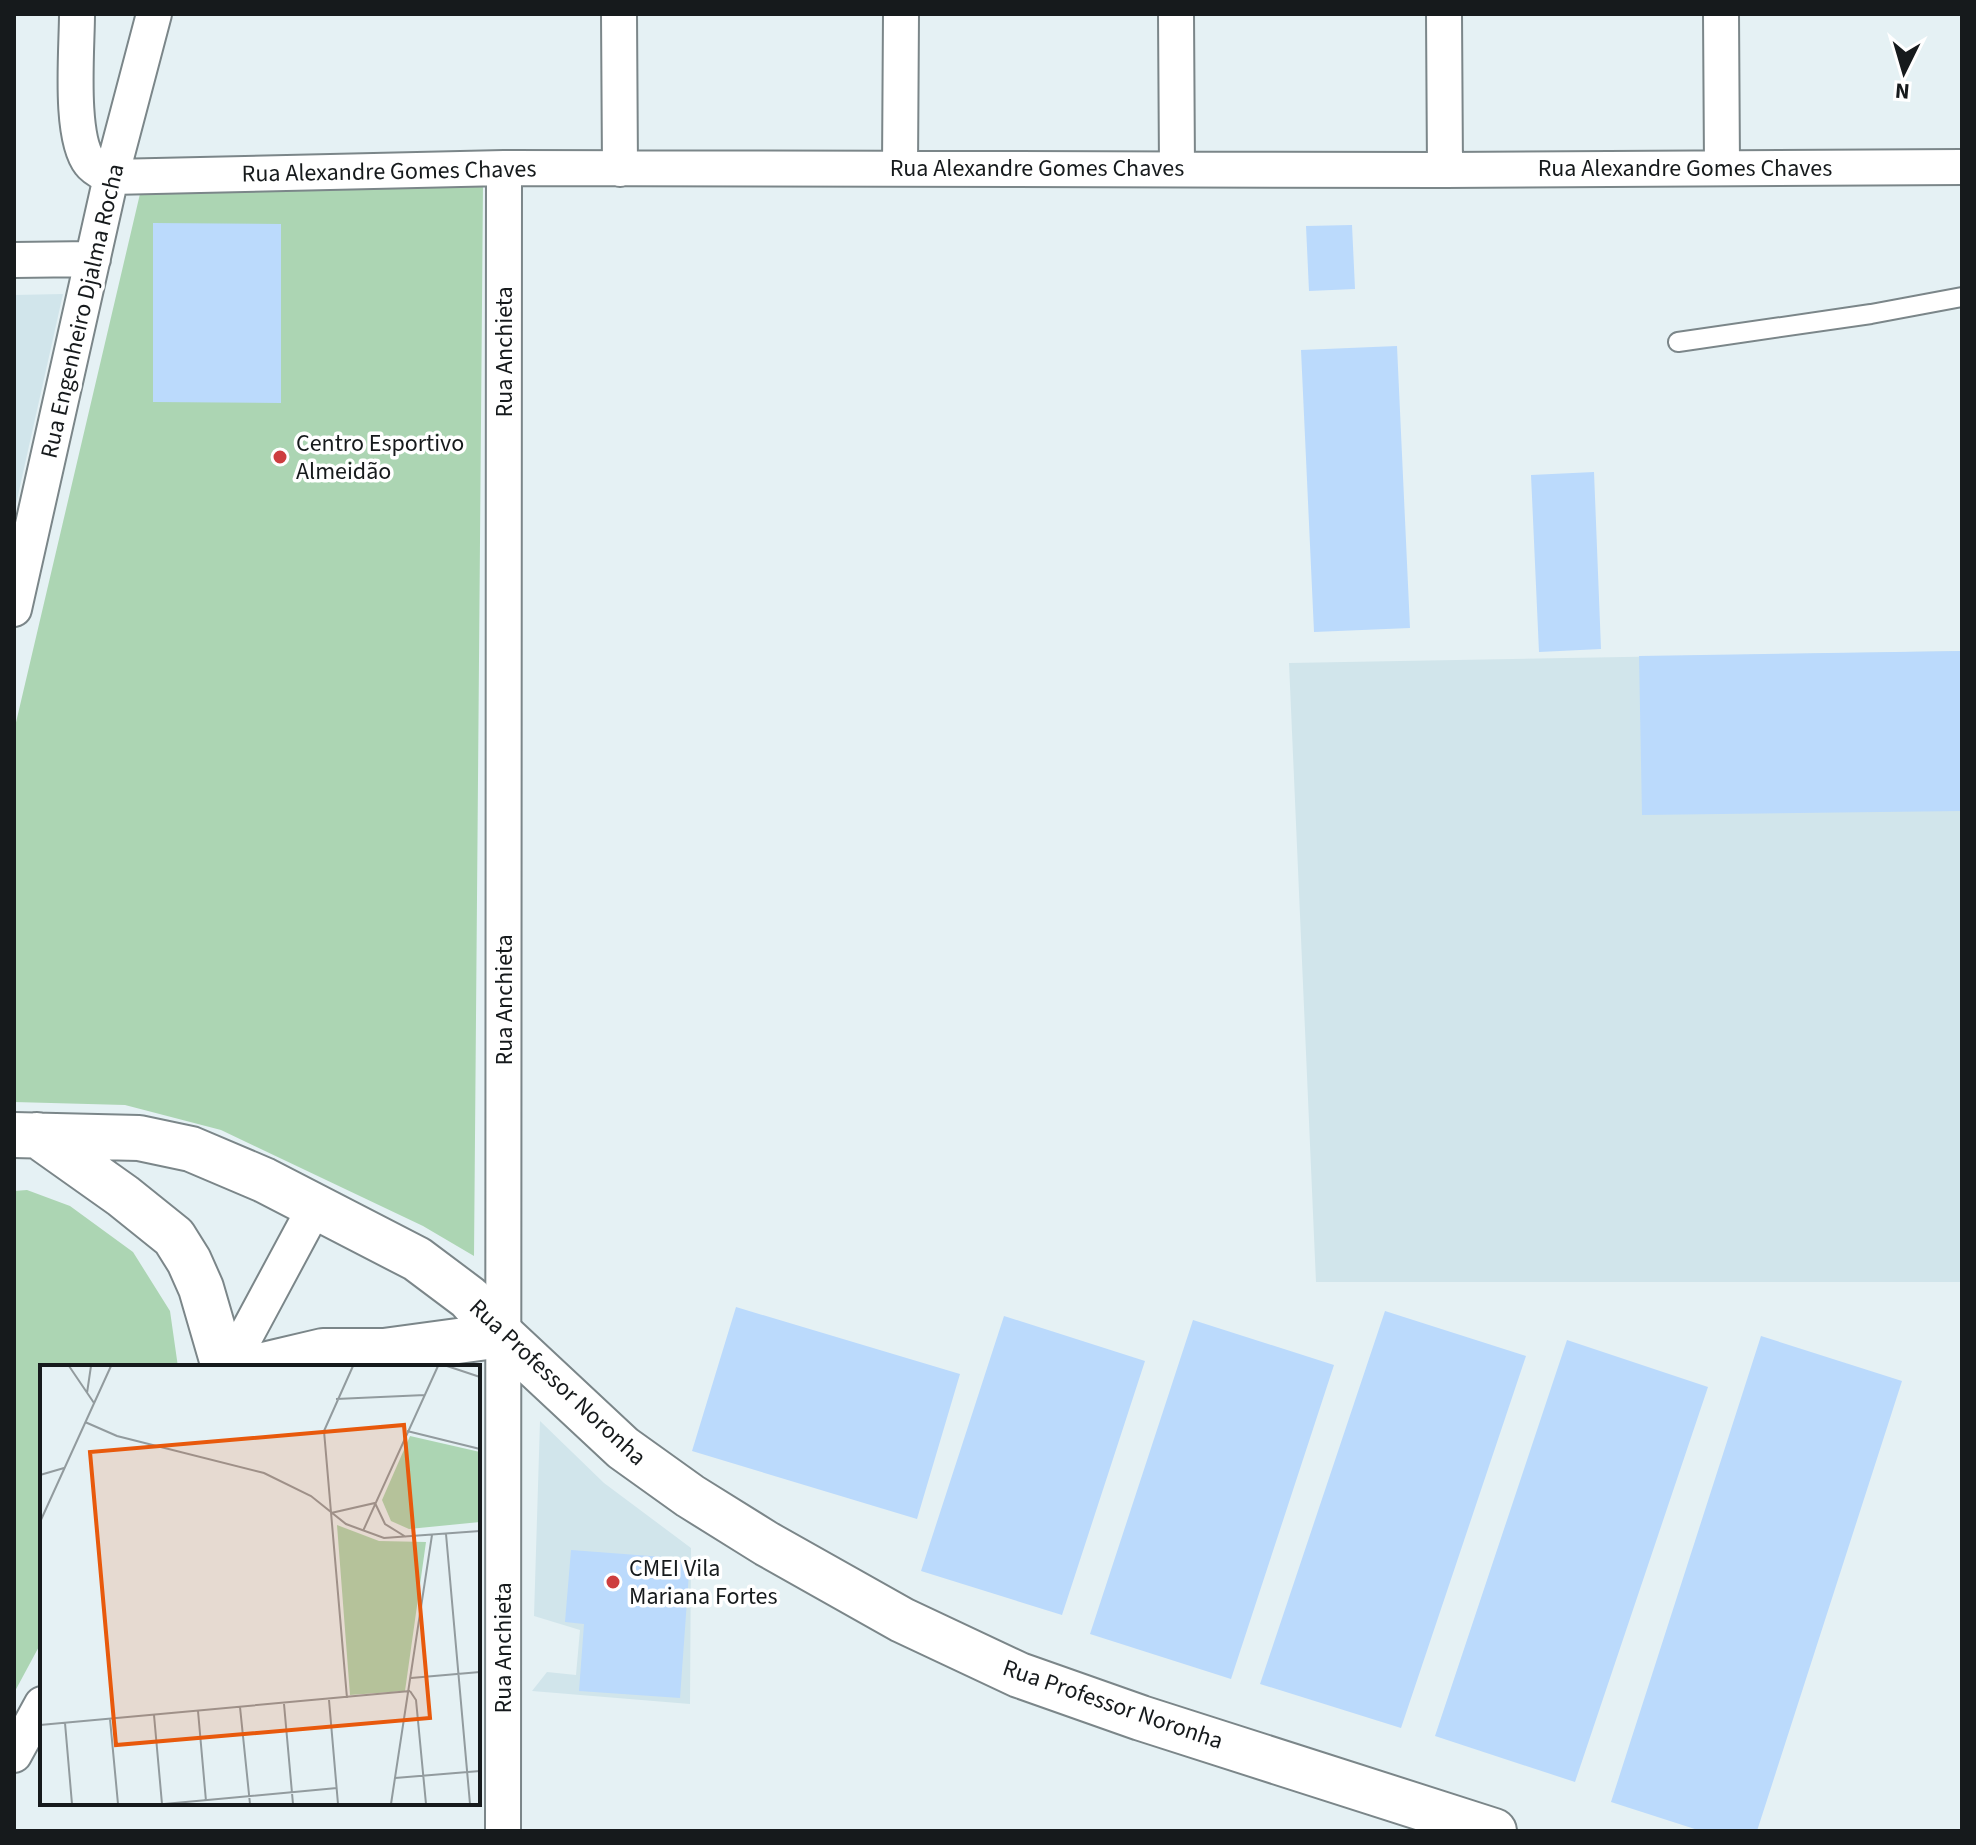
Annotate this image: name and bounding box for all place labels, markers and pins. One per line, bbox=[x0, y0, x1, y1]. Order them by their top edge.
place label: Centro Esportivo Almeidão bbox=[296, 426, 464, 489]
marker: Centro Esportivo Almeidão bbox=[271, 448, 289, 466]
place label: CMEI Vila Mariana Fortes bbox=[629, 1551, 778, 1614]
marker: CMEI Vila Mariana Fortes bbox=[604, 1573, 622, 1591]

